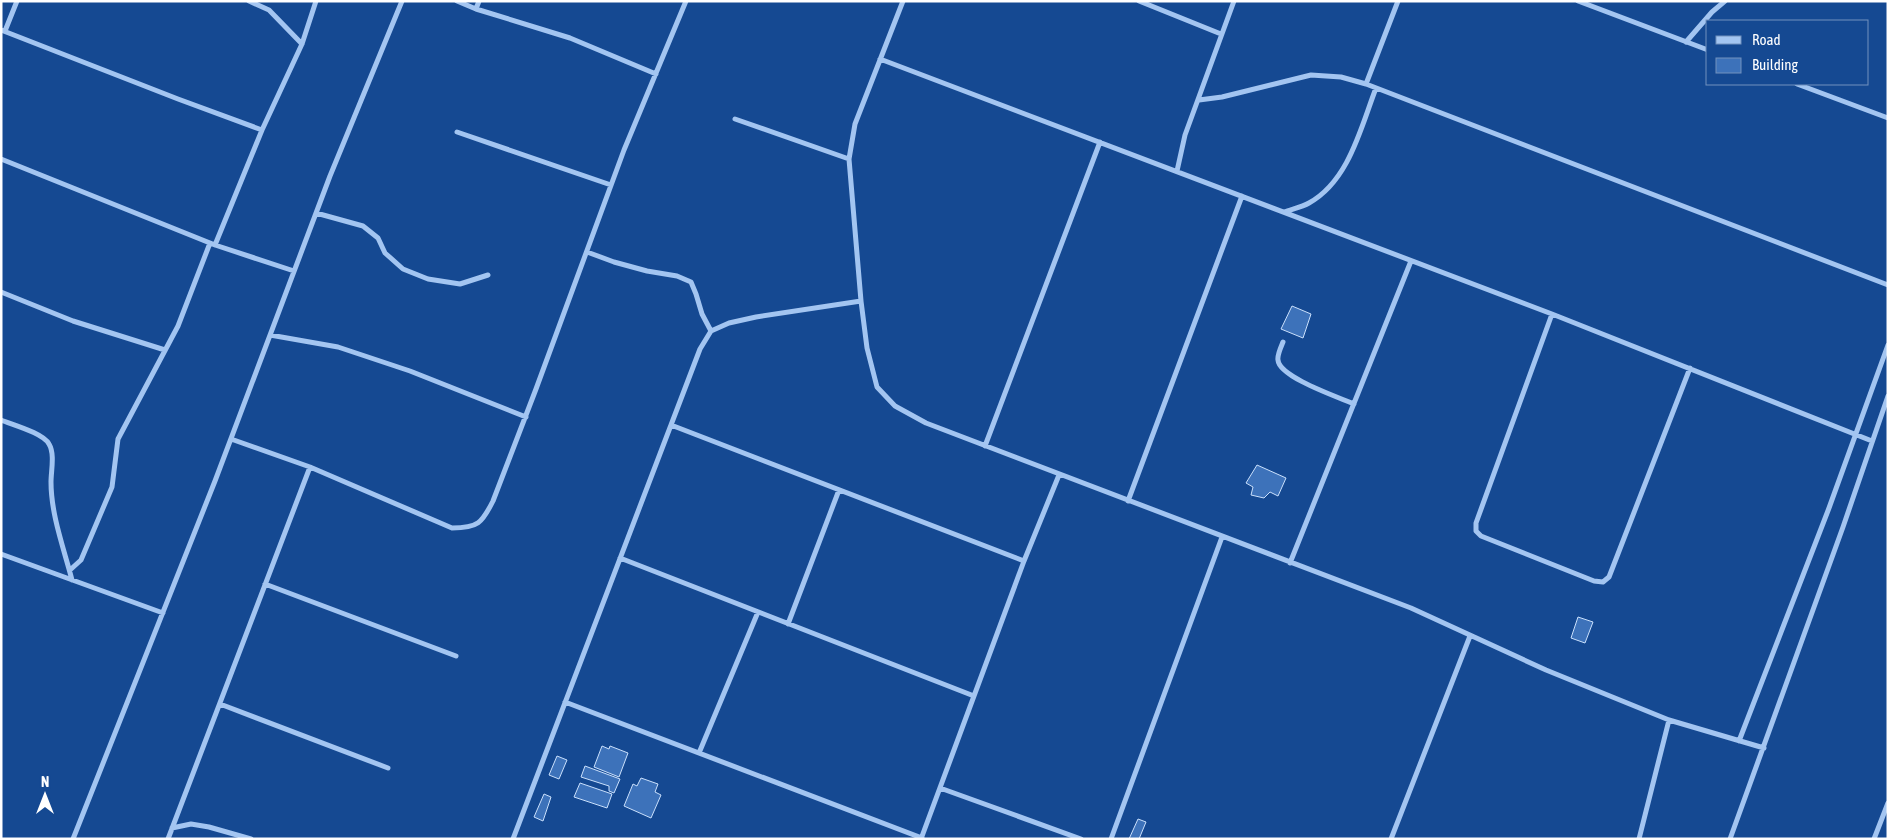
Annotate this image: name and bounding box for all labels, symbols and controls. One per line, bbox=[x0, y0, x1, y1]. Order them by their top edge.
legend bbox=[1706, 20, 1869, 85]
text: Road bbox=[1752, 31, 1781, 48]
text: Building bbox=[1752, 56, 1798, 73]
north arrow bbox=[20, 770, 70, 820]
text: N bbox=[41, 774, 49, 790]

